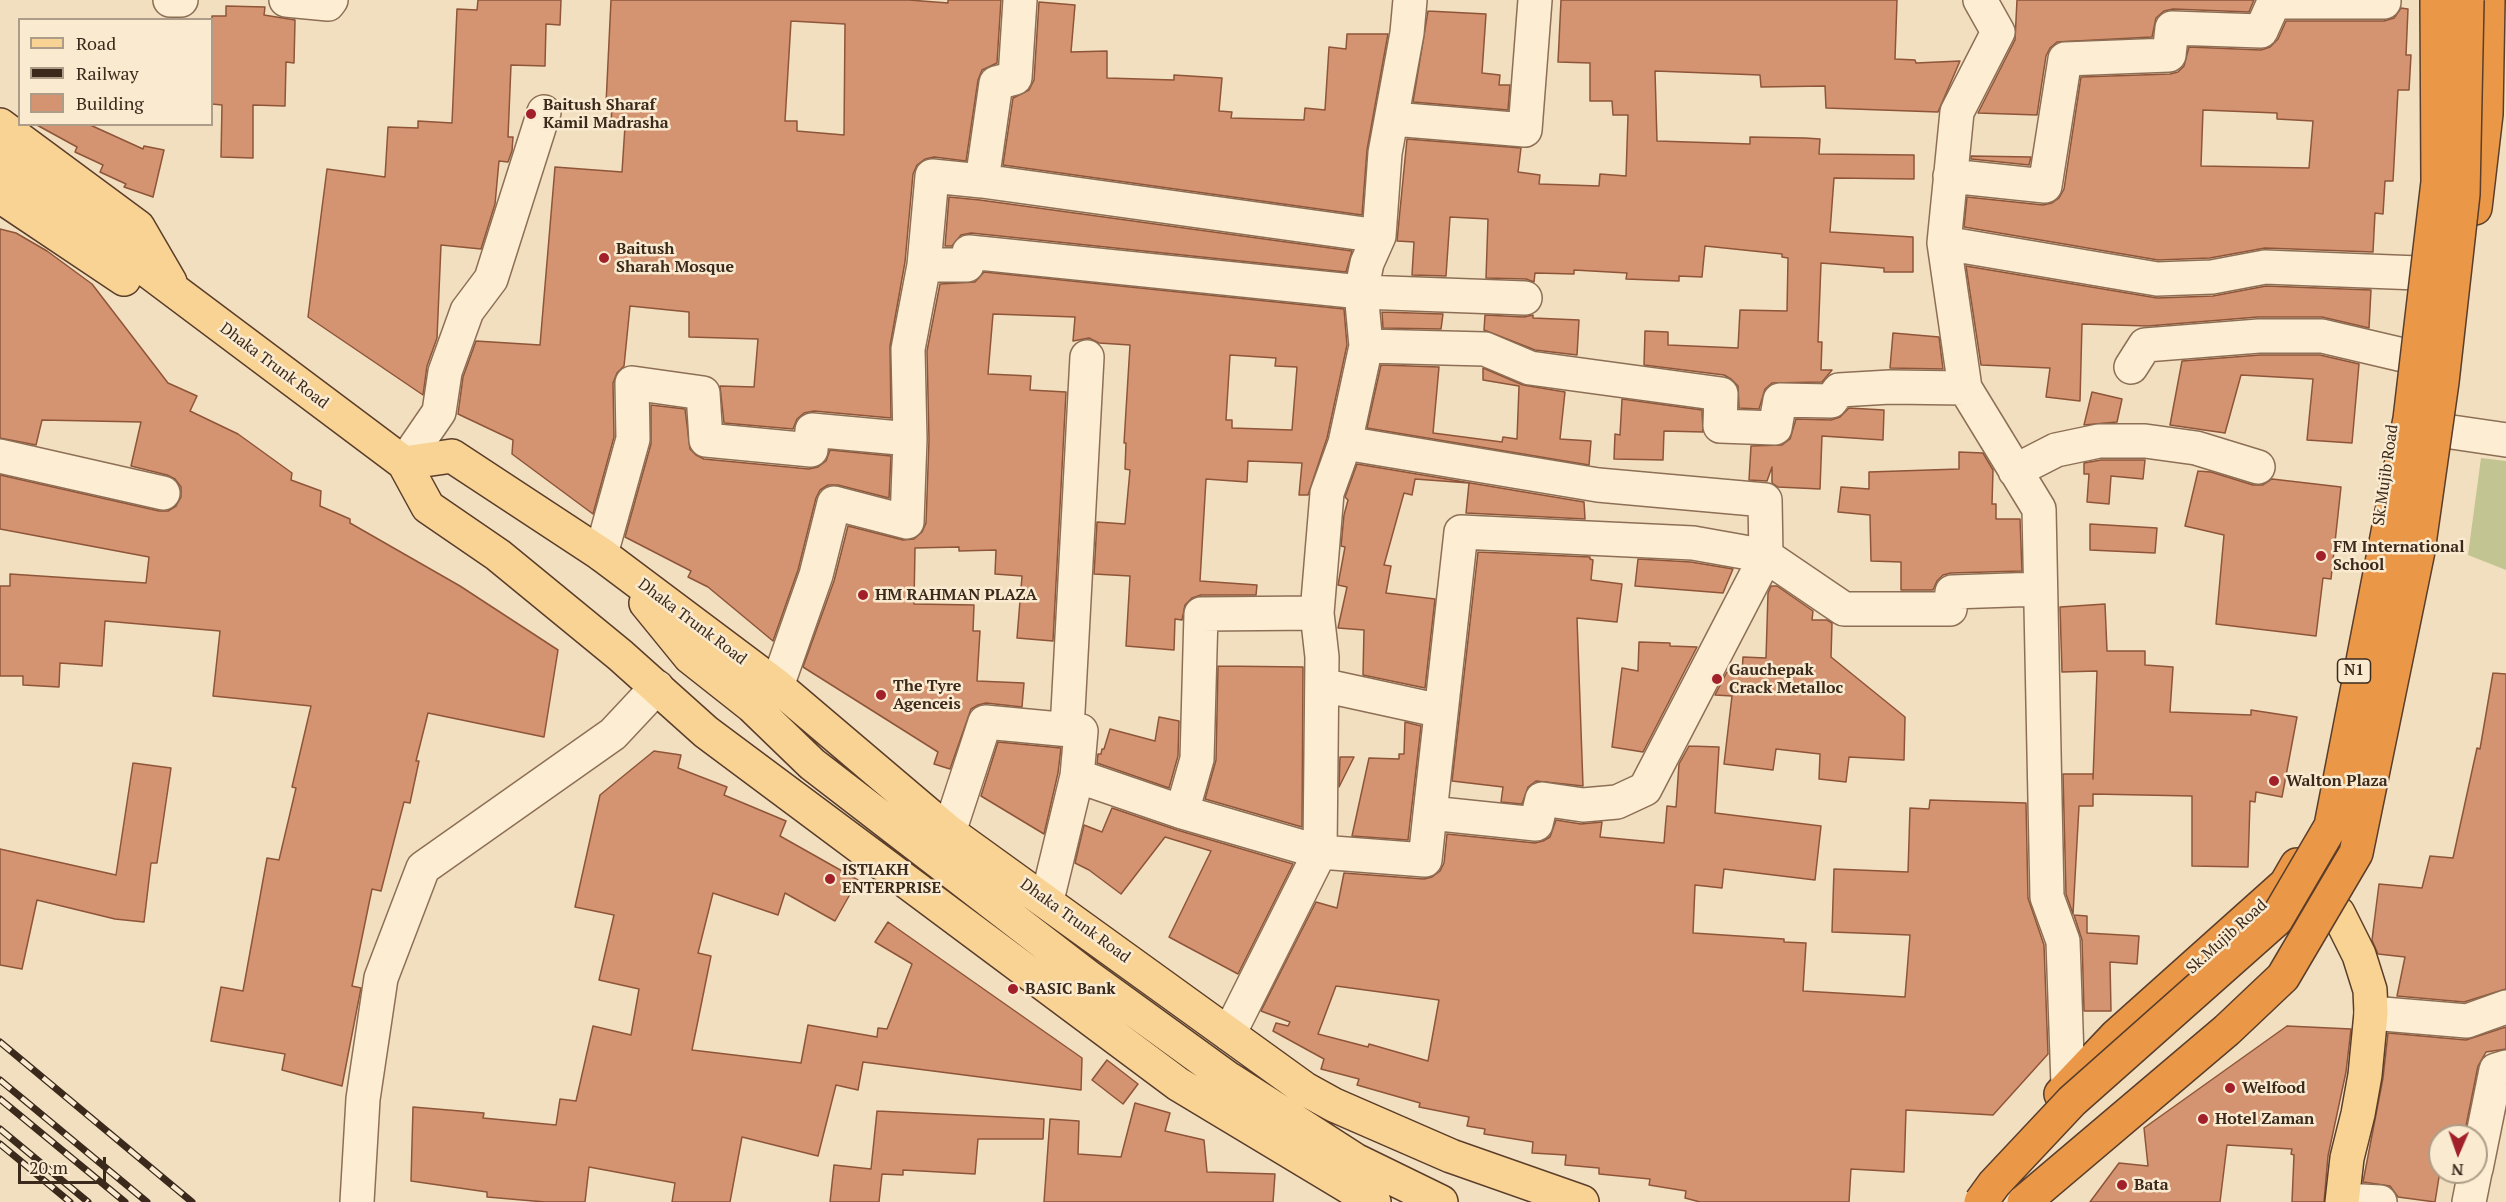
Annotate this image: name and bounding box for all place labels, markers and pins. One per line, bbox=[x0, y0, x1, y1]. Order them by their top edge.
place label: Baitush Sharaf Kamil Madrasha bbox=[543, 95, 669, 133]
marker: Baitush Sharaf Kamil Madrasha bbox=[524, 107, 538, 121]
place label: Baitush Sharah Mosque bbox=[616, 239, 734, 277]
marker: Baitush Sharah Mosque bbox=[597, 251, 611, 265]
place label: FM International School bbox=[2333, 537, 2464, 575]
marker: FM International School bbox=[2314, 549, 2328, 563]
place label: HM RAHMAN PLAZA bbox=[875, 585, 1037, 605]
marker: HM RAHMAN PLAZA bbox=[856, 588, 870, 602]
place label: Gauchepak Crack Metalloc bbox=[1729, 660, 1843, 698]
marker: Gauchepak Crack Metalloc bbox=[1710, 672, 1724, 686]
place label: The Tyre Agenceis bbox=[893, 676, 961, 714]
marker: The Tyre Agenceis bbox=[874, 688, 888, 702]
place label: Walton Plaza bbox=[2286, 771, 2388, 791]
marker: Walton Plaza bbox=[2267, 774, 2281, 788]
place label: ISTIAKH ENTERPRISE bbox=[842, 860, 941, 898]
marker: ISTIAKH ENTERPRISE bbox=[823, 872, 837, 886]
place label: BASIC Bank bbox=[1025, 979, 1116, 999]
marker: BASIC Bank bbox=[1006, 982, 1020, 996]
place label: Welfood bbox=[2242, 1078, 2306, 1098]
marker: Welfood bbox=[2223, 1081, 2237, 1095]
place label: Hotel Zaman bbox=[2215, 1109, 2314, 1129]
marker: Hotel Zaman bbox=[2196, 1112, 2210, 1126]
place label: Bata bbox=[2134, 1175, 2169, 1195]
marker: Bata bbox=[2115, 1178, 2129, 1192]

